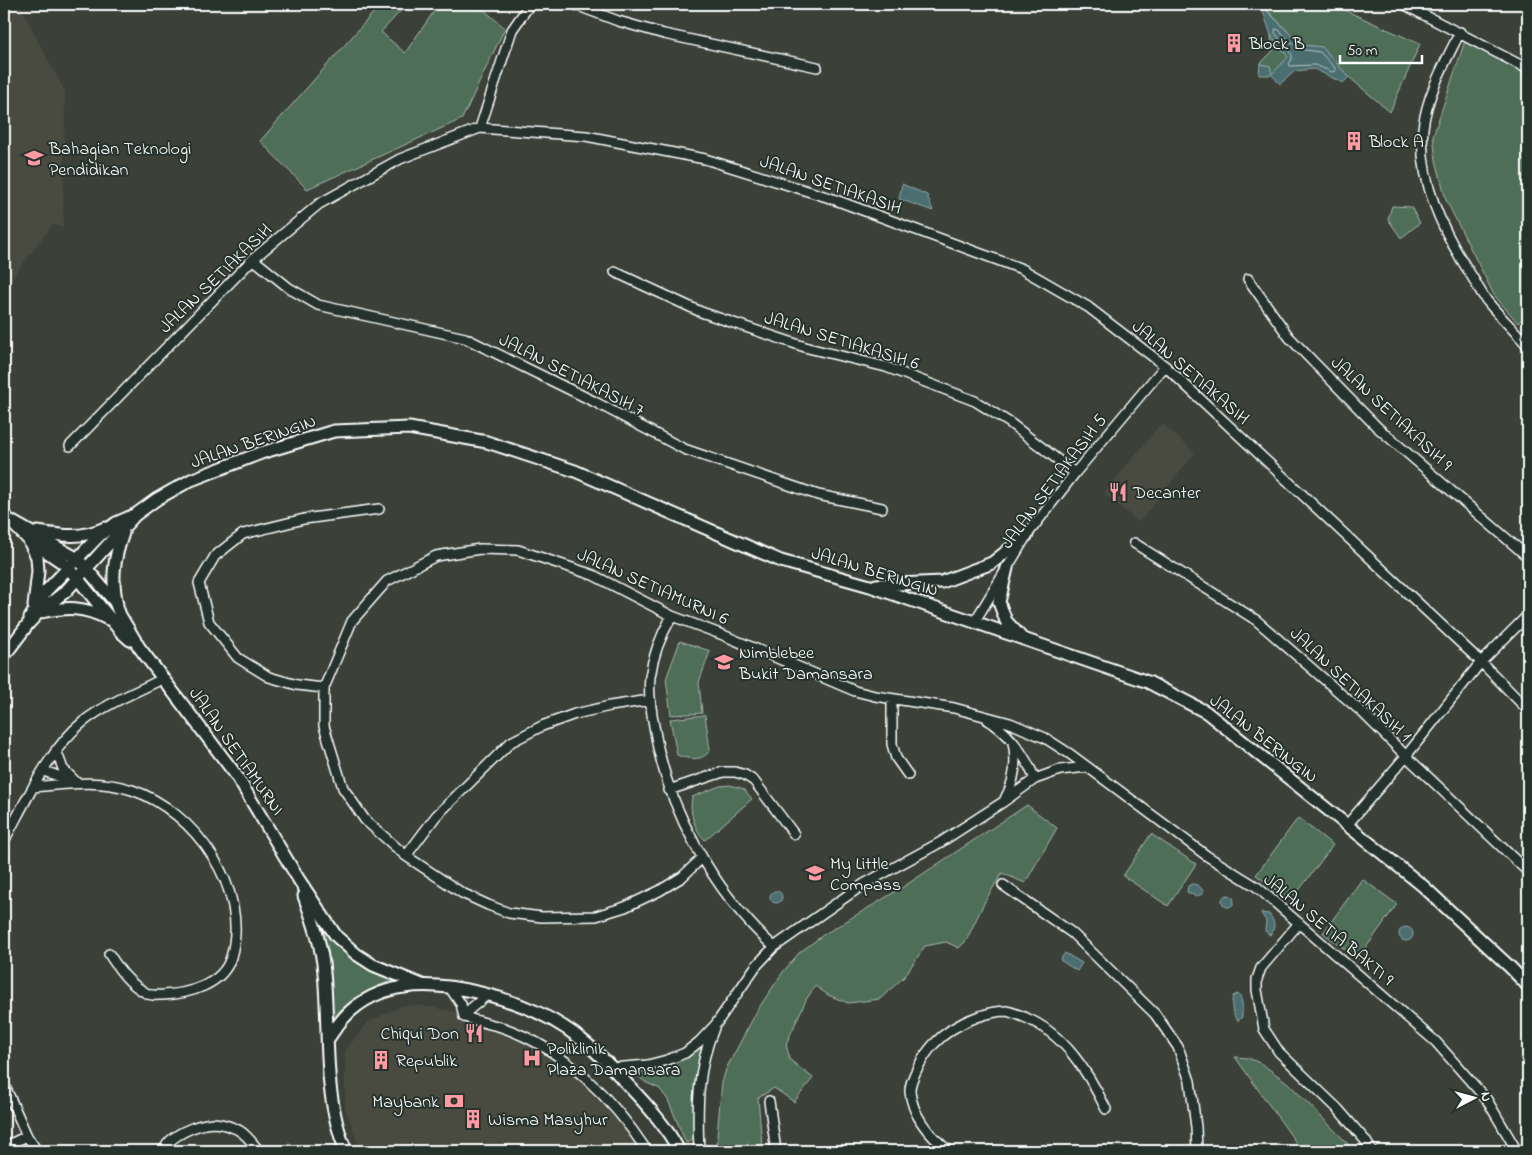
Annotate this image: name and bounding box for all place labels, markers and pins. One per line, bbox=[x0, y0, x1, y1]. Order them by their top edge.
building icon: Block B bbox=[1223, 32, 1245, 54]
place label: Block B bbox=[1248, 32, 1305, 58]
building icon: Block A bbox=[1343, 130, 1365, 152]
place label: Block A bbox=[1368, 130, 1424, 156]
place label: Bahagian Teknologi Pendidikan bbox=[48, 137, 191, 184]
school or university icon: Bahagian Teknologi Pendidikan bbox=[23, 147, 45, 169]
restaurant icon: Decanter bbox=[1107, 481, 1129, 503]
place label: Decanter bbox=[1132, 481, 1201, 507]
place label: Nimblebee Bukit Damansara bbox=[738, 641, 873, 688]
school or university icon: Nimblebee Bukit Damansara bbox=[713, 651, 735, 673]
place label: My Little Compass bbox=[830, 852, 901, 899]
school or university icon: My Little Compass bbox=[804, 862, 826, 884]
place label: Chiqui Don bbox=[380, 1022, 459, 1048]
restaurant icon: Chiqui Don bbox=[463, 1022, 485, 1044]
place label: Poliklinik Plaza Damansara bbox=[547, 1037, 681, 1084]
hospital icon: Poliklinik Plaza Damansara bbox=[521, 1047, 543, 1069]
building icon: Republik bbox=[370, 1049, 392, 1071]
place label: Republik bbox=[396, 1049, 457, 1075]
place label: Maybank bbox=[372, 1090, 439, 1116]
bank icon: Maybank bbox=[443, 1090, 465, 1112]
building icon: Wisma Masyhur bbox=[462, 1108, 484, 1130]
place label: Wisma Masyhur bbox=[488, 1108, 608, 1134]

